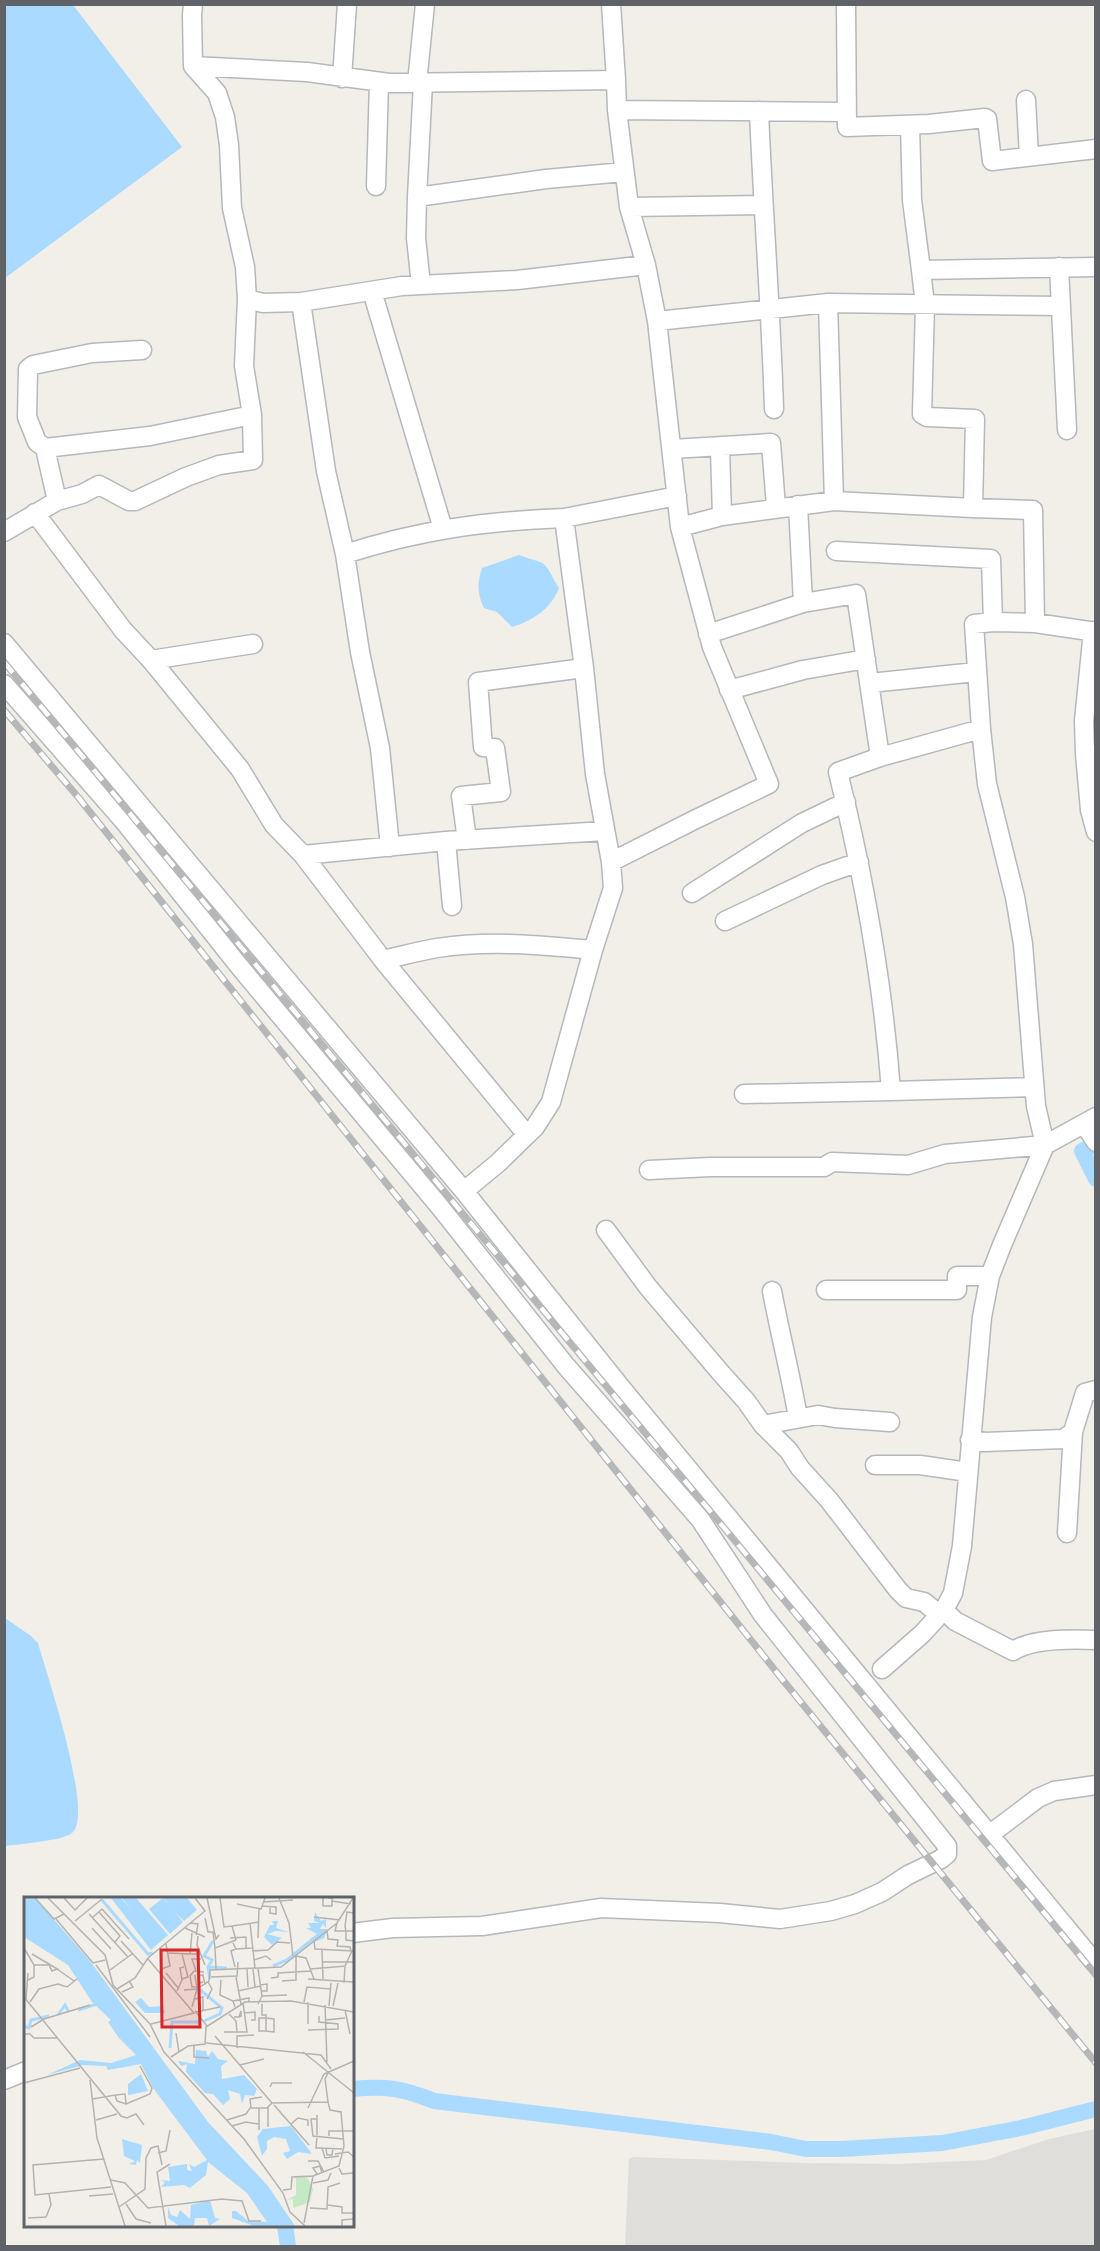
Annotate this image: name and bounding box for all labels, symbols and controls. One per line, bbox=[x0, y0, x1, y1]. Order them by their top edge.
inset map bbox=[24, 1897, 354, 2227]

